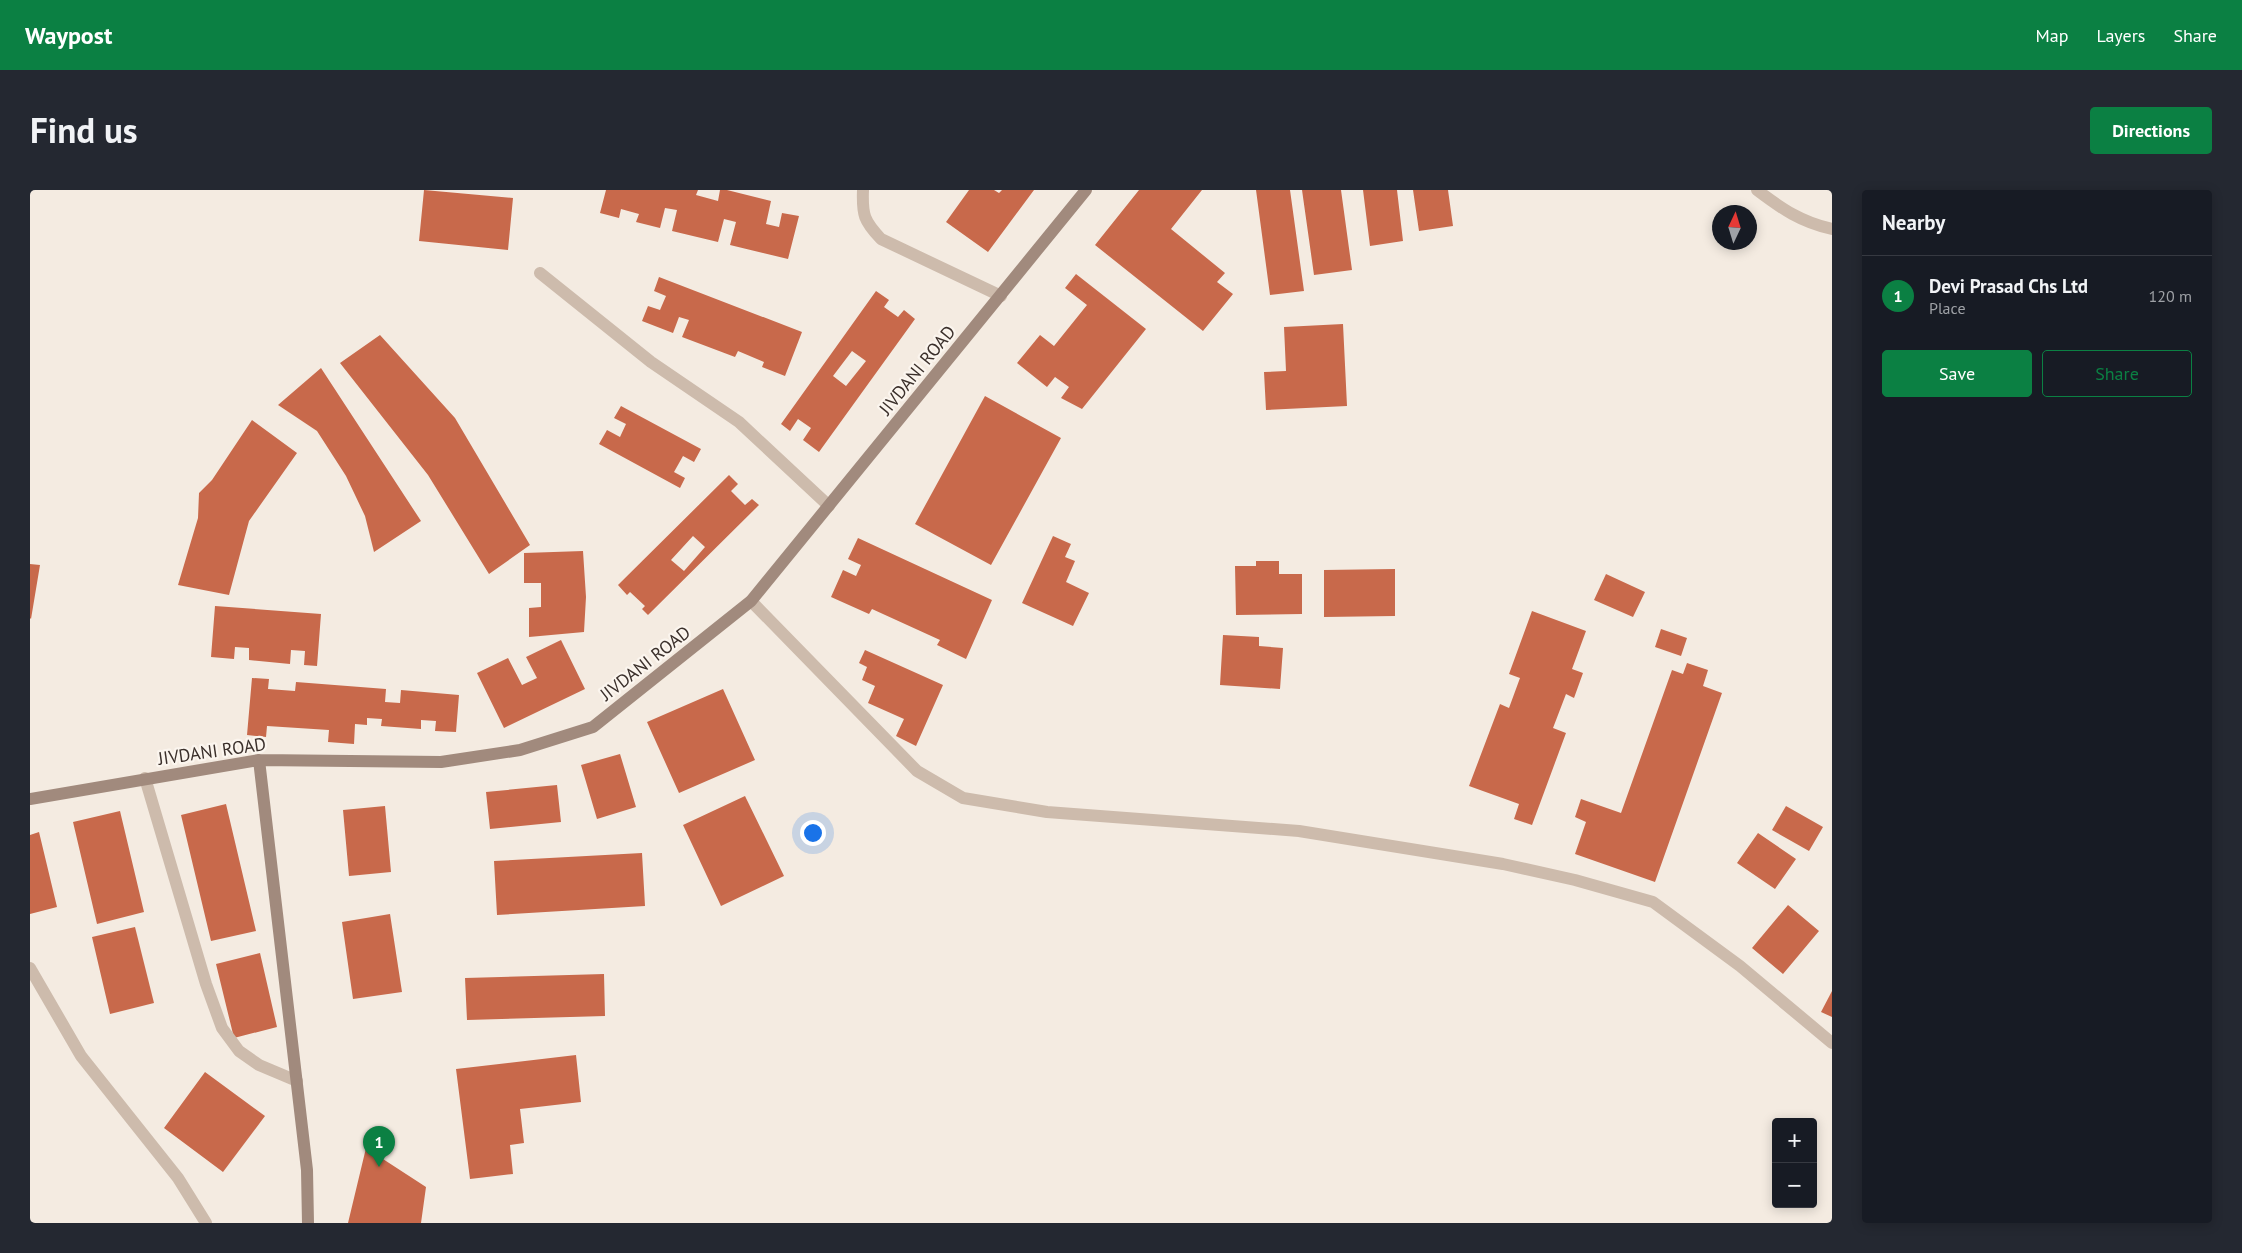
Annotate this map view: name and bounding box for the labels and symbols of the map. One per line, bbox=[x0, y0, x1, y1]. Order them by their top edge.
north arrow bbox=[1712, 205, 1757, 250]
street label: JIVDANI ROAD bbox=[873, 320, 960, 420]
street label: JIVDANI ROAD bbox=[594, 620, 695, 706]
street label: JIVDANI ROAD bbox=[156, 732, 267, 770]
your location bbox=[800, 820, 826, 846]
pin: 1 bbox=[363, 1126, 395, 1167]

